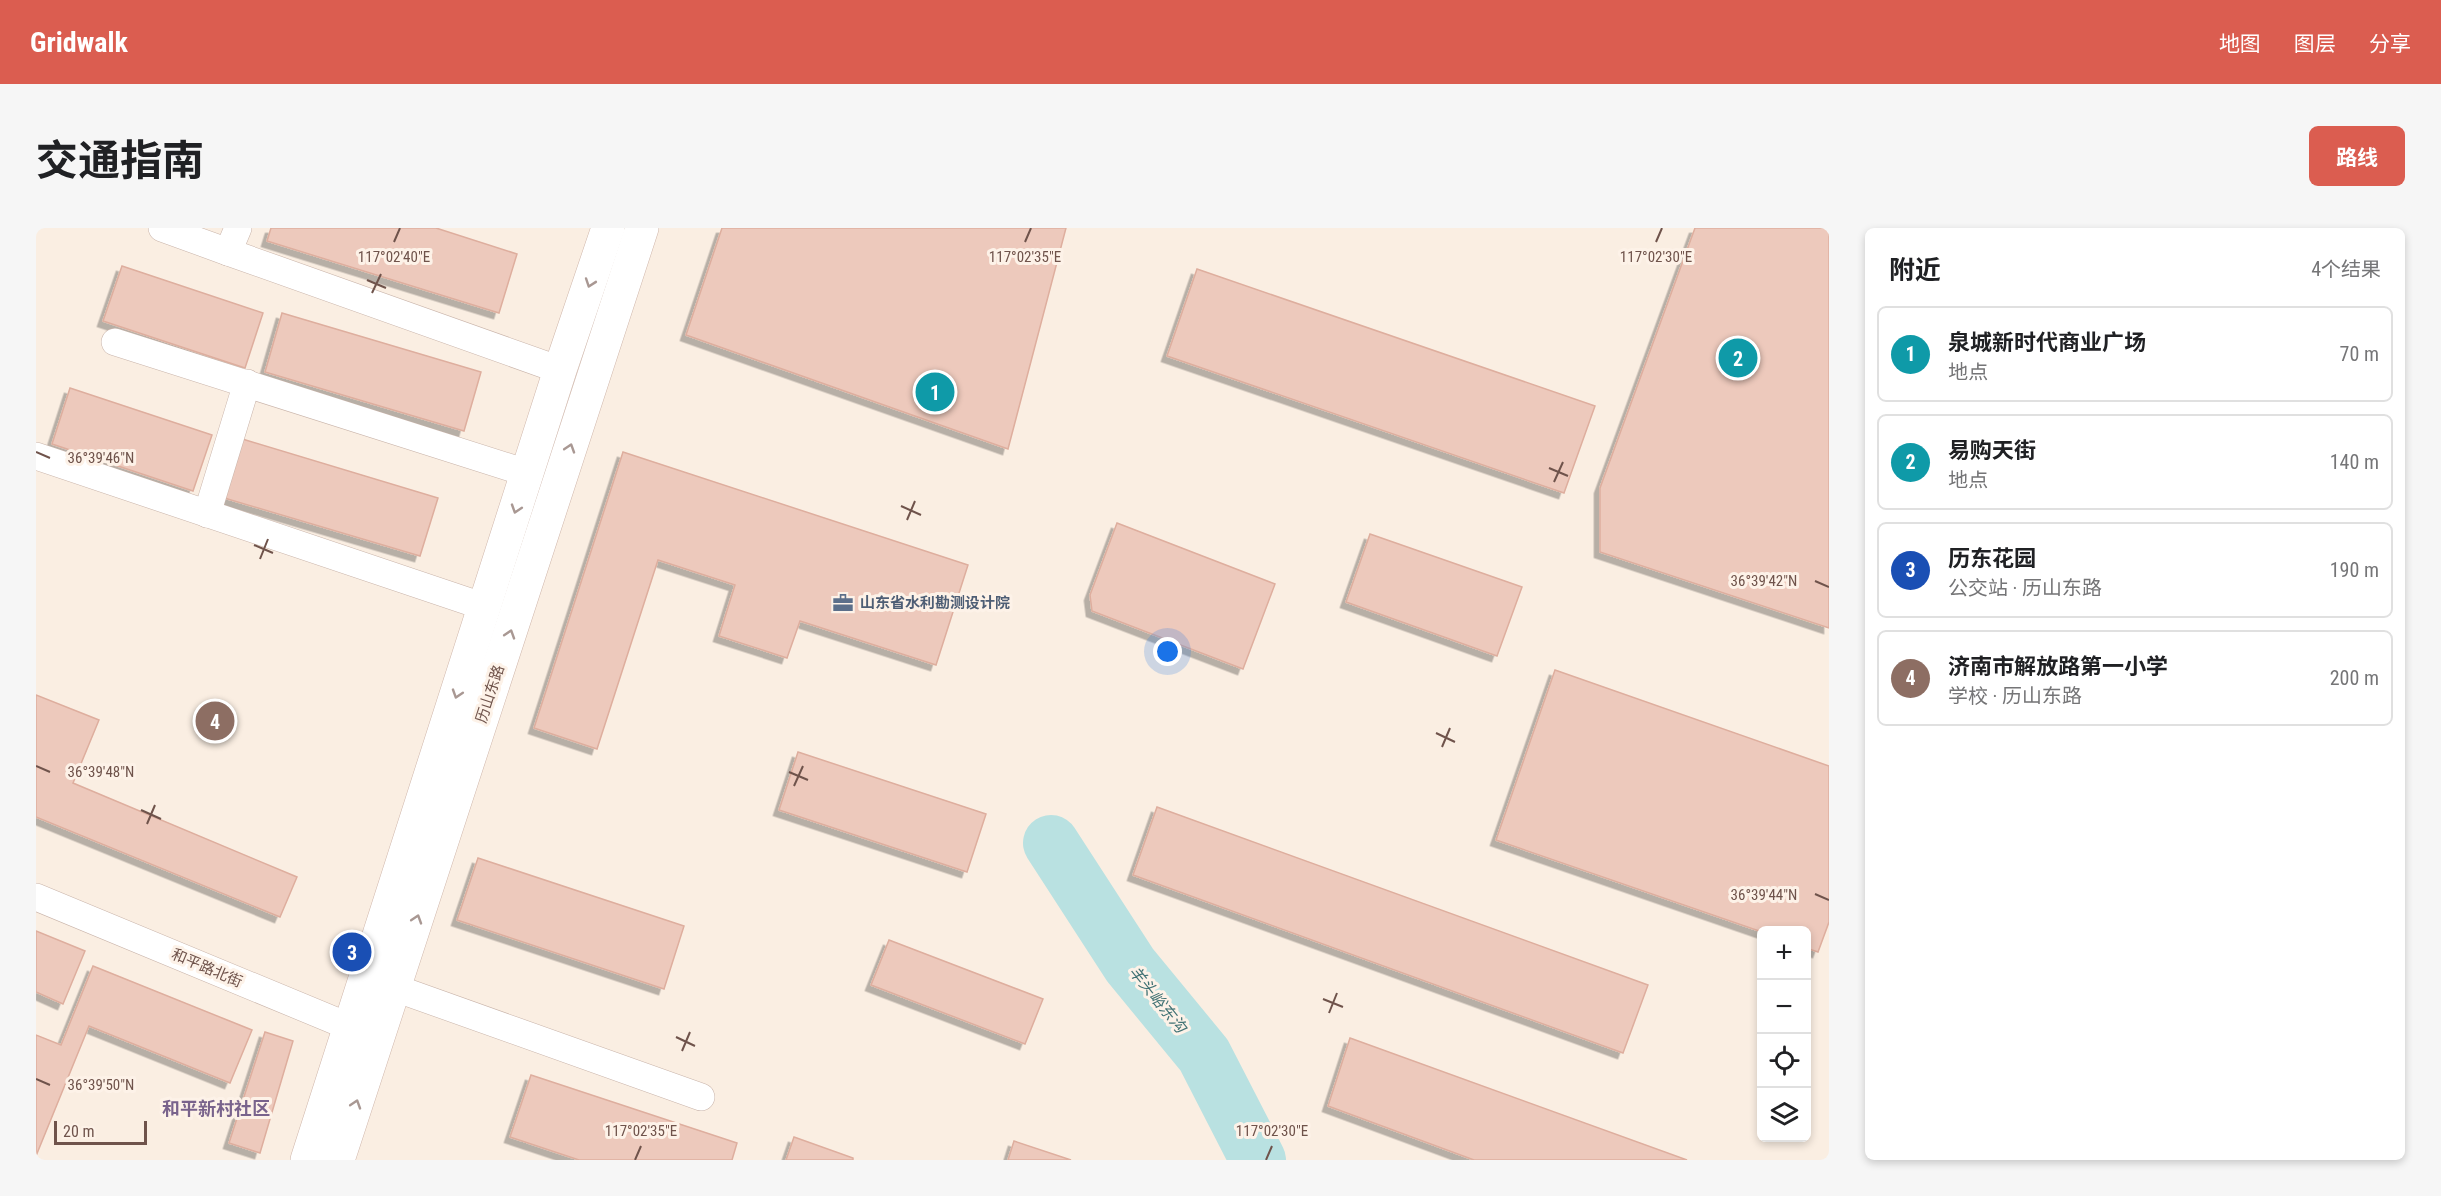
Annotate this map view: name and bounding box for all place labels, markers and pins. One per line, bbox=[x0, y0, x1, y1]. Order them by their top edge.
pin: 2 bbox=[1718, 336, 1758, 380]
pin: 1 bbox=[916, 370, 954, 414]
office icon: 山东省水利勘测设计院 bbox=[831, 591, 855, 615]
place label: 山东省水利勘测设计院 bbox=[860, 594, 1010, 612]
pin: 4 bbox=[196, 698, 234, 744]
pin: 3 bbox=[332, 930, 372, 974]

